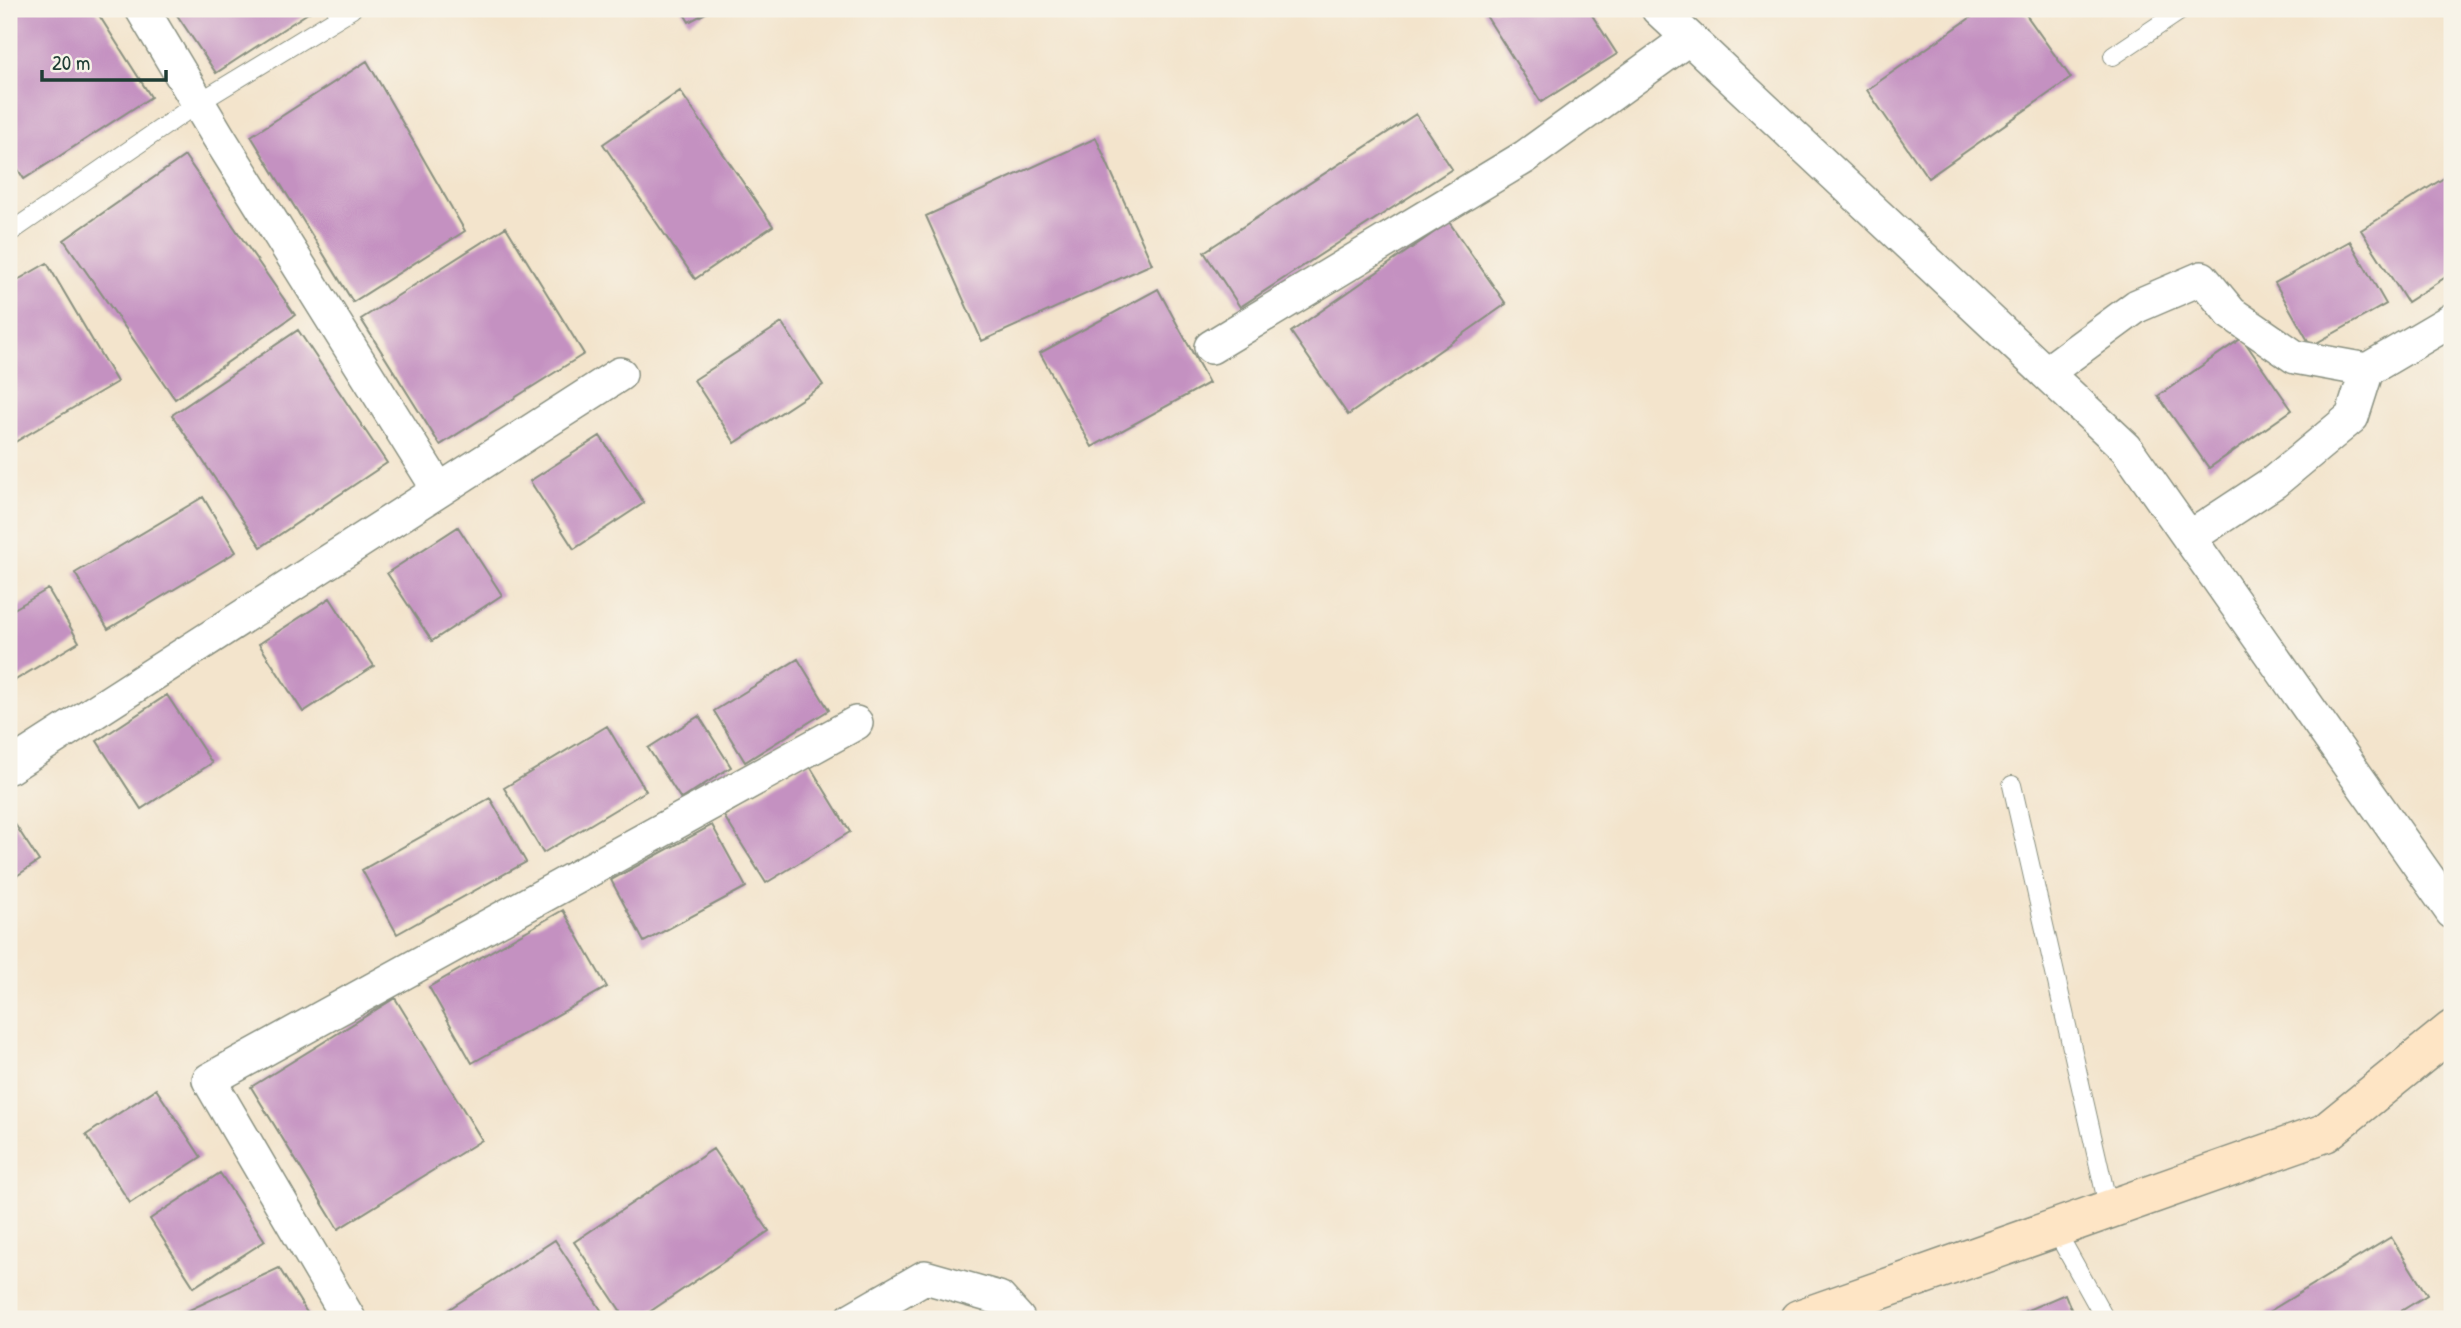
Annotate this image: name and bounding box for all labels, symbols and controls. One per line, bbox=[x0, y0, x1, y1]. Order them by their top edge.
scale bar bbox=[42, 38, 166, 82]
text: 20 m bbox=[52, 48, 90, 77]

